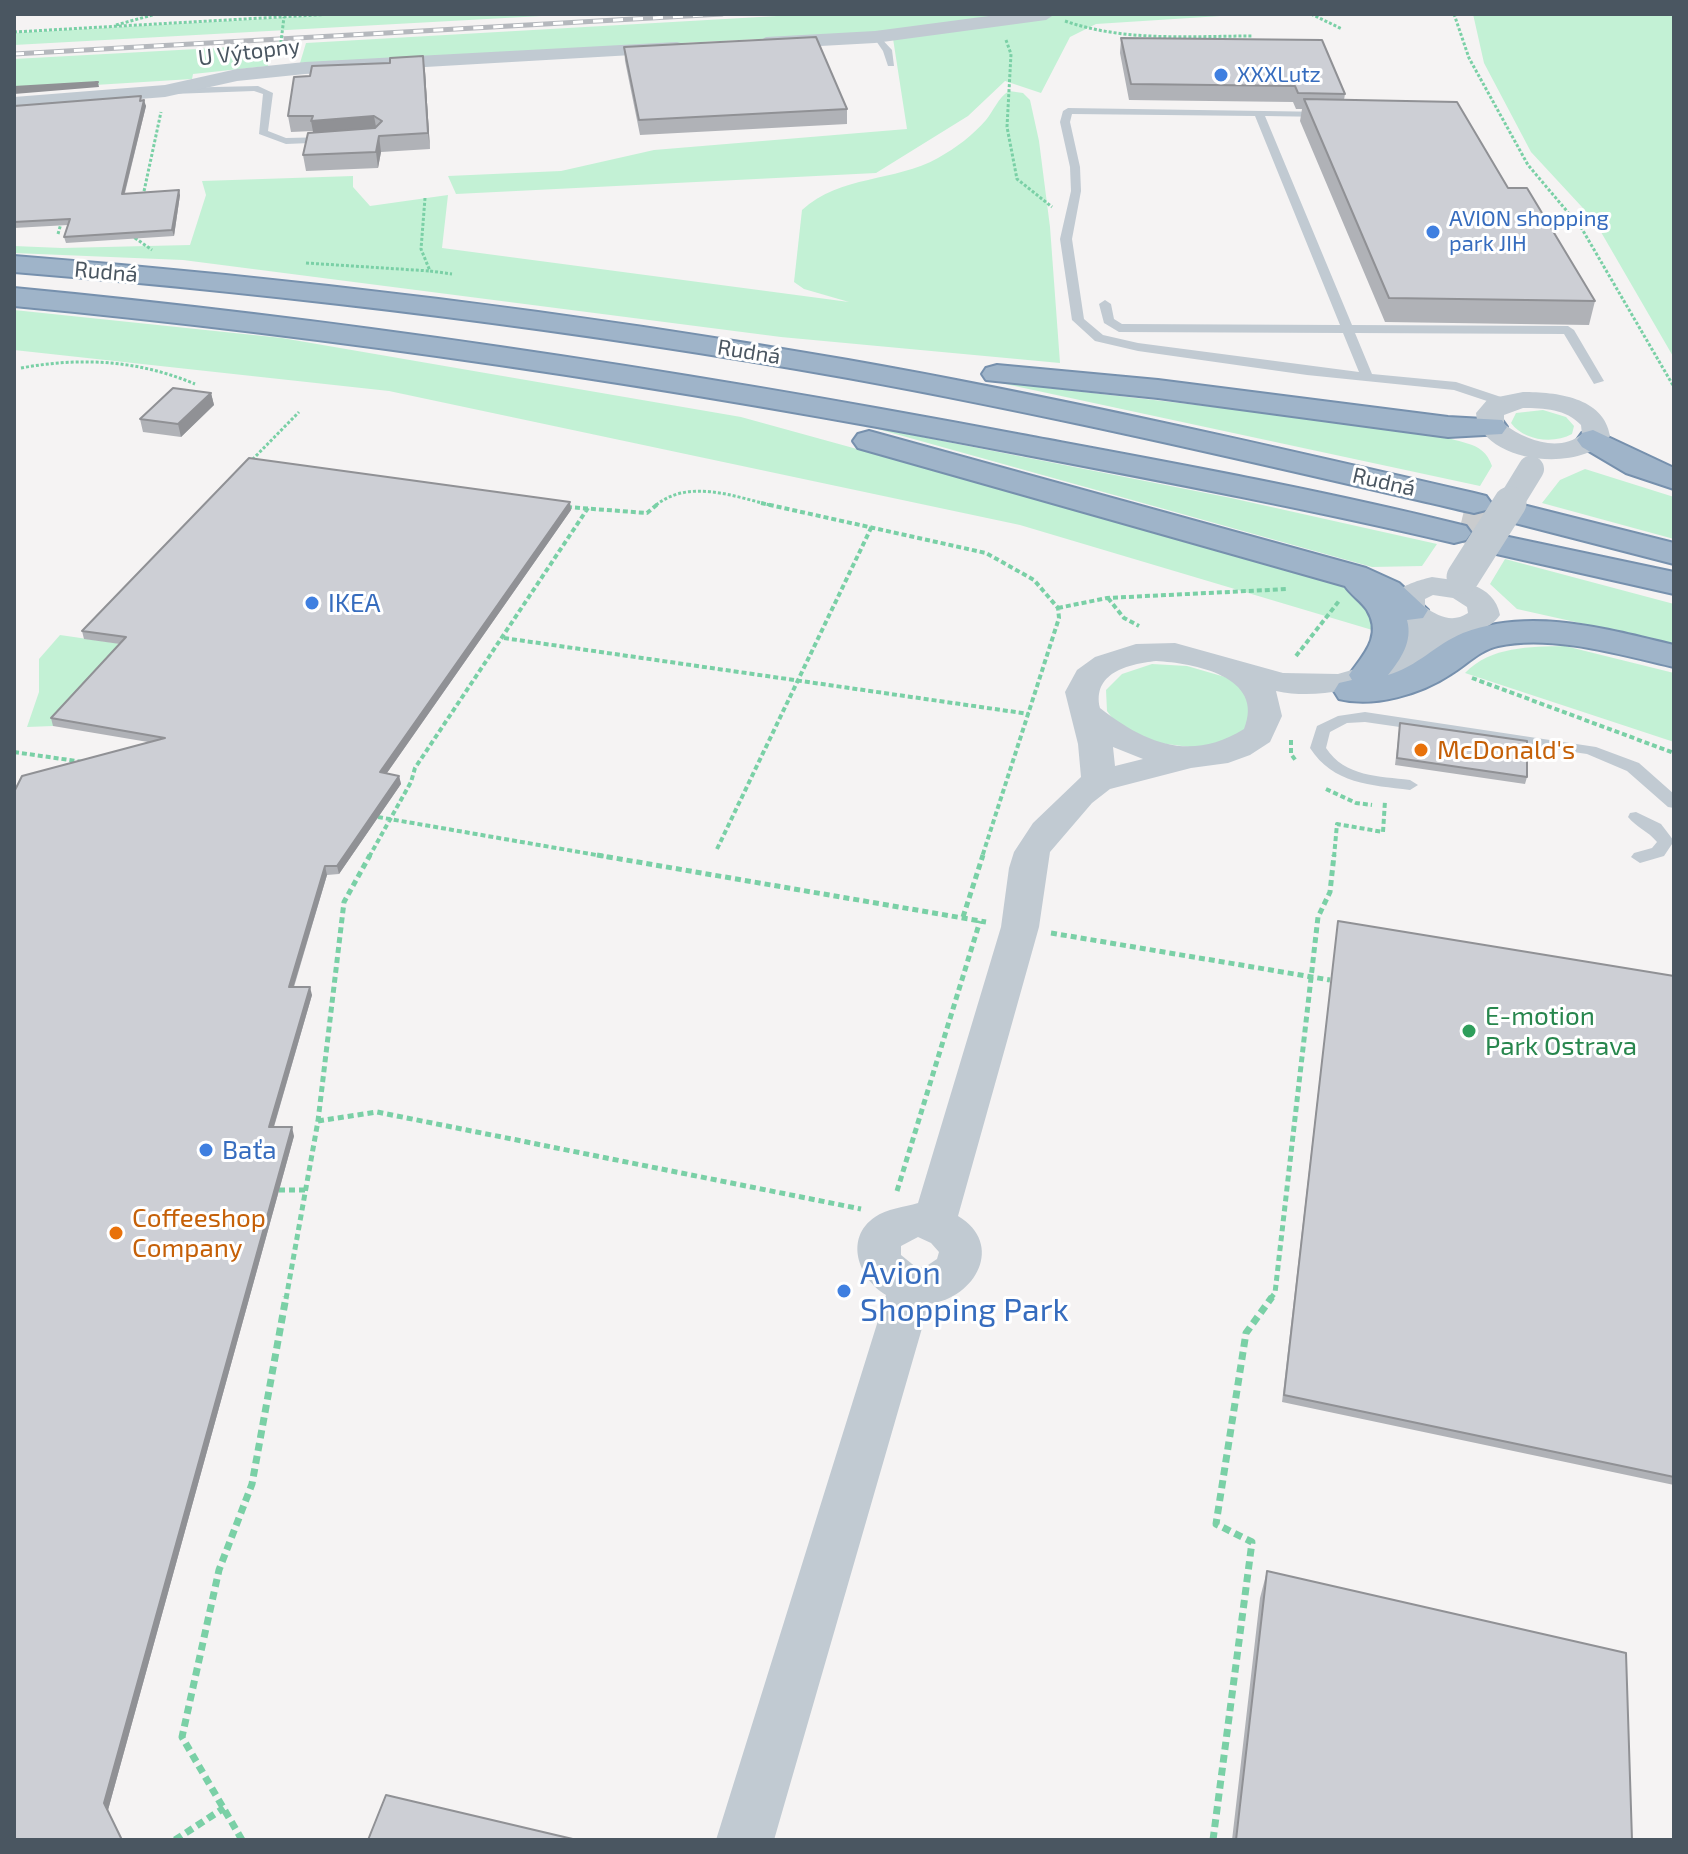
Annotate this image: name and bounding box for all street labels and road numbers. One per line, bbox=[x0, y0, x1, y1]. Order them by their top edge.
street label: U Výtopny bbox=[196, 33, 302, 71]
street label: Rudná bbox=[73, 256, 139, 288]
street label: Rudná bbox=[716, 334, 782, 370]
street label: Rudná bbox=[1350, 462, 1418, 502]

